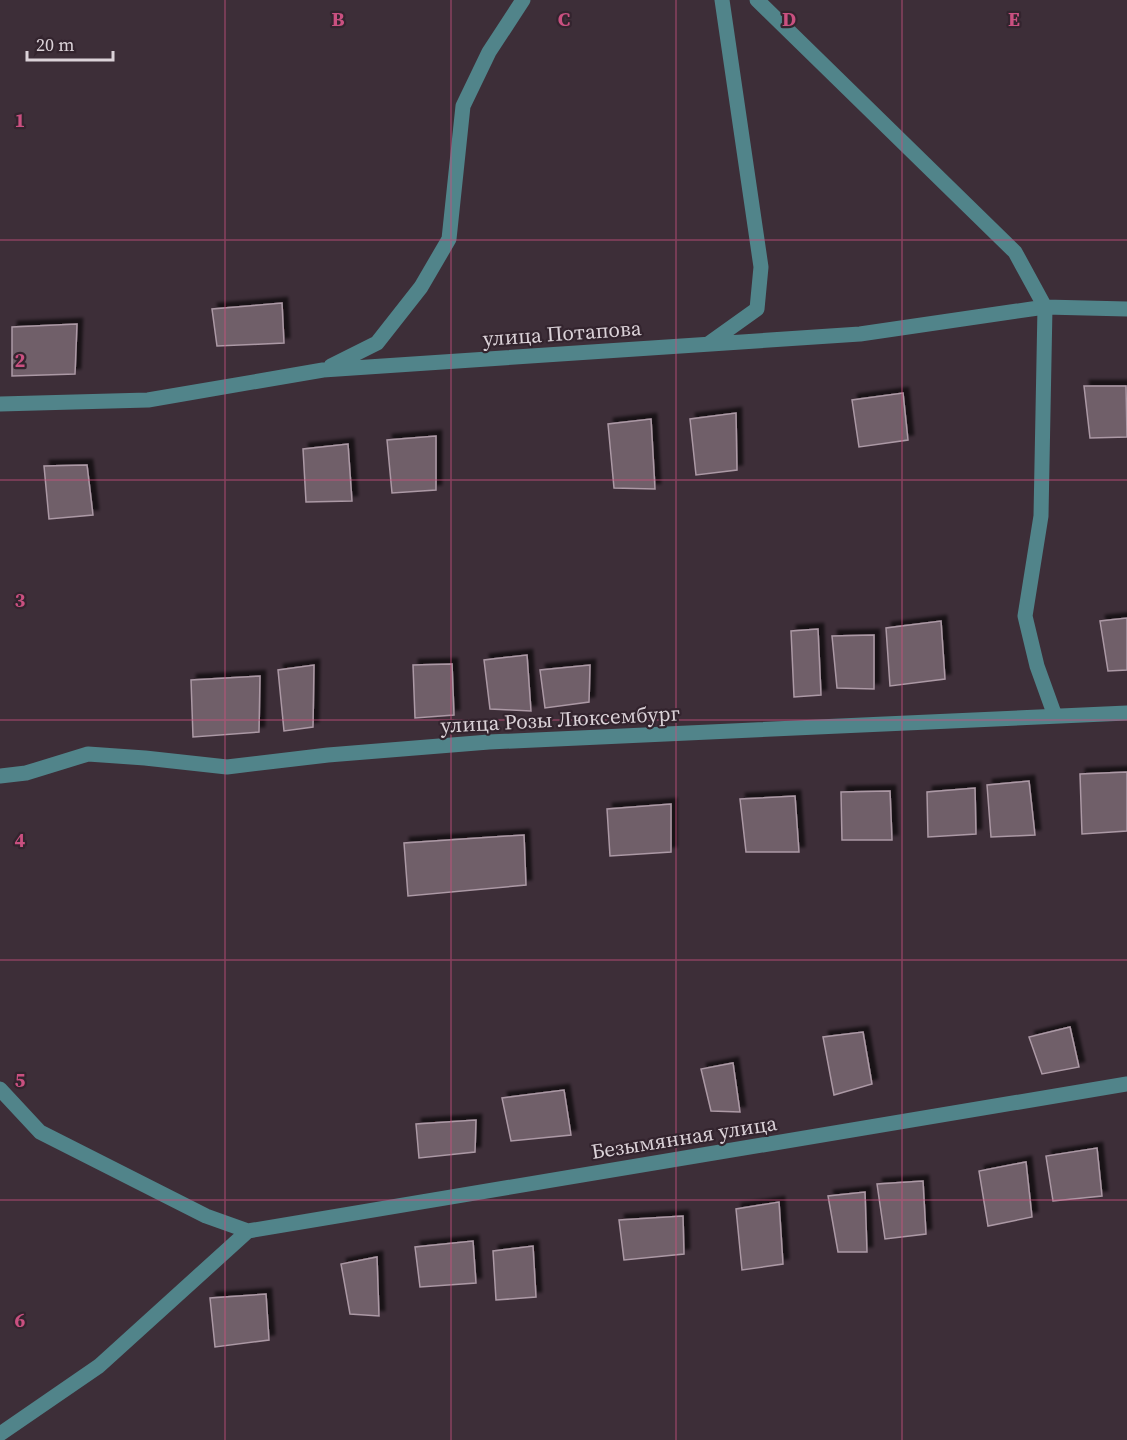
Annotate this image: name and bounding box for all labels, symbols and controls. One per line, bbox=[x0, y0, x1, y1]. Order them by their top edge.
text: B bbox=[331, 5, 345, 33]
text: C bbox=[558, 5, 570, 33]
text: D bbox=[782, 5, 796, 33]
text: E bbox=[1008, 5, 1020, 33]
scale bar bbox=[27, 24, 112, 62]
text: 20 m bbox=[36, 32, 74, 57]
text: 1 bbox=[15, 106, 25, 134]
street label: улица Потапова bbox=[482, 313, 643, 353]
text: 2 bbox=[15, 346, 26, 374]
text: 3 bbox=[15, 586, 26, 614]
street label: улица Розы Люксембург bbox=[439, 698, 681, 740]
text: 4 bbox=[15, 826, 26, 854]
text: 5 bbox=[15, 1066, 26, 1094]
street label: Безымянная улица bbox=[589, 1108, 779, 1166]
text: 6 bbox=[15, 1306, 26, 1334]

